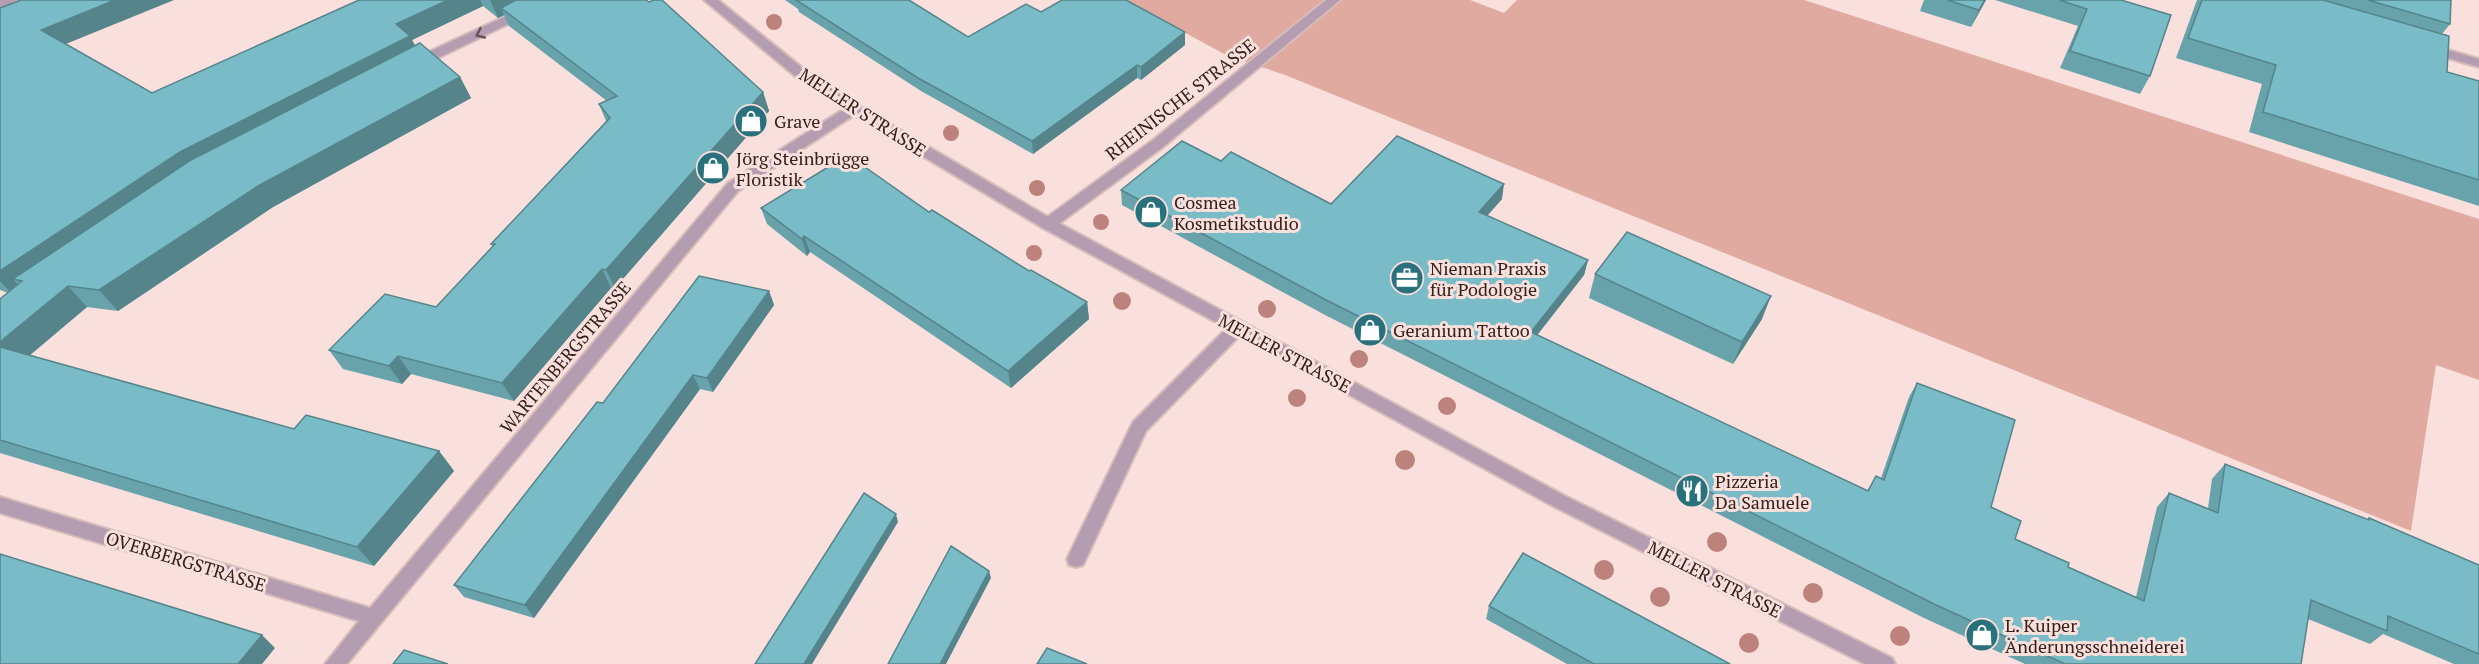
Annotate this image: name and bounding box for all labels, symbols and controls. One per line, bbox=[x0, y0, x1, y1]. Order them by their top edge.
one-way arrow bbox=[476, 26, 487, 38]
street label: RHEINISCHE STRASSE bbox=[1100, 33, 1260, 165]
street label: MELLER STRASSE bbox=[795, 62, 931, 162]
shop icon: Grave bbox=[733, 103, 769, 139]
place label: Grave bbox=[774, 109, 820, 133]
place label: Jörg Steinbrügge Floristik bbox=[736, 146, 869, 191]
shop icon: Jörg Steinbrügge Floristik bbox=[695, 150, 731, 186]
place label: Cosmea Kosmetikstudio bbox=[1174, 190, 1299, 235]
shop icon: Cosmea Kosmetikstudio bbox=[1133, 194, 1169, 230]
place label: Nieman Praxis für Podologie bbox=[1430, 256, 1547, 301]
office icon: Nieman Praxis für Podologie bbox=[1389, 260, 1425, 296]
street label: WARTENBERGSTRASSE bbox=[494, 276, 636, 438]
street label: MELLER STRASSE bbox=[1215, 308, 1355, 398]
shop icon: Geranium Tattoo bbox=[1352, 312, 1388, 348]
place label: Geranium Tattoo bbox=[1393, 318, 1530, 342]
place label: Pizzeria Da Samuele bbox=[1715, 469, 1809, 514]
restaurant icon: Pizzeria Da Samuele bbox=[1674, 473, 1710, 509]
street label: OVERBERGSTRASSE bbox=[103, 525, 269, 597]
street label: MELLER STRASSE bbox=[1644, 535, 1786, 623]
place label: L. Kuiper Änderungsschneiderei bbox=[2005, 613, 2185, 658]
shop icon: L. Kuiper Änderungsschneiderei bbox=[1964, 617, 2000, 653]

